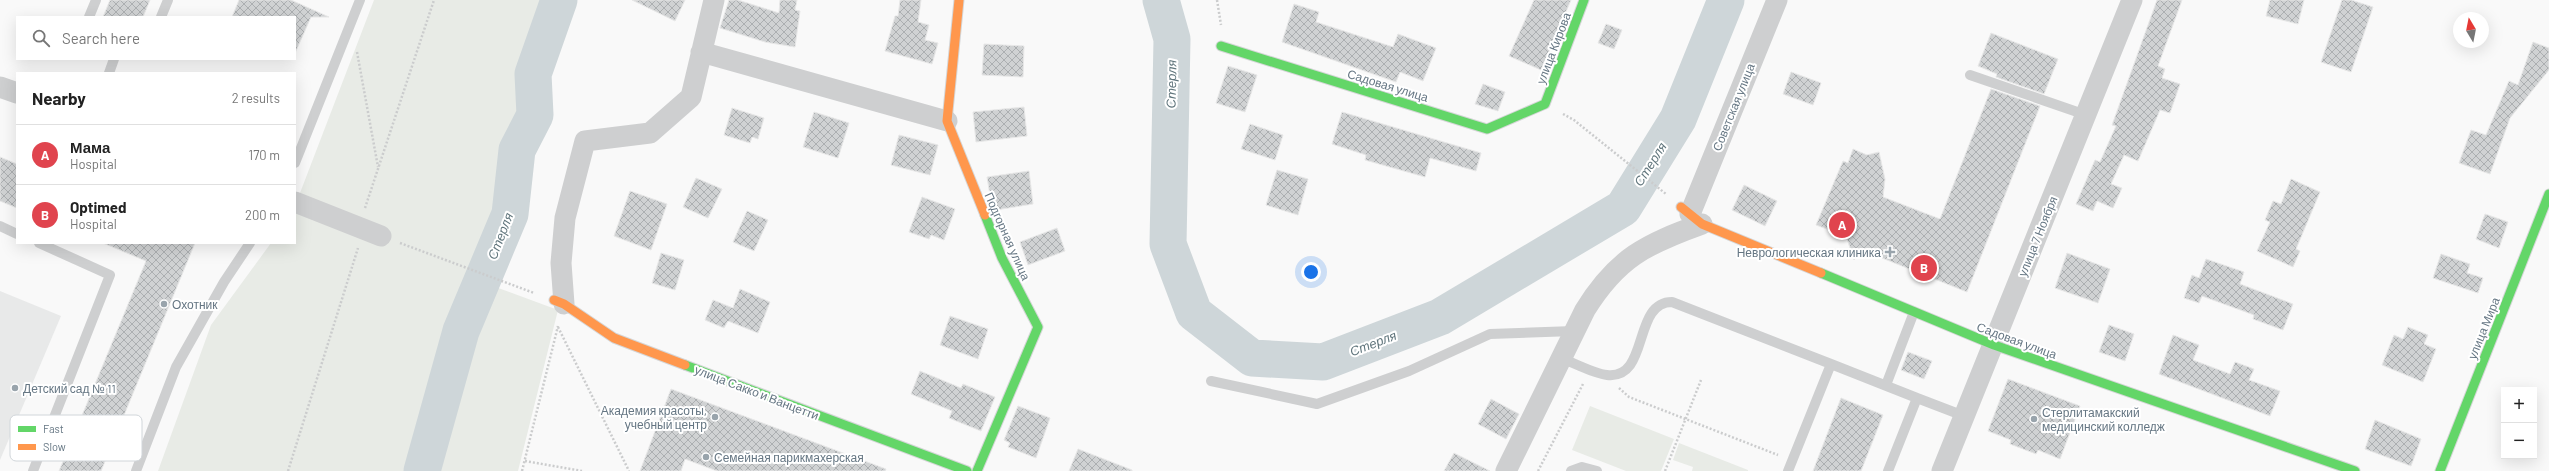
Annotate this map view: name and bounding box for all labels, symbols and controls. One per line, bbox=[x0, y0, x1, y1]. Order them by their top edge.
street label: улица Кирова bbox=[1533, 10, 1574, 86]
north arrow bbox=[2453, 12, 2489, 48]
search box bbox=[16, 16, 296, 60]
icon: search bbox=[30, 27, 52, 49]
text: Search here bbox=[62, 29, 140, 47]
water label: Стерля bbox=[1163, 59, 1179, 108]
street label: Советская улица bbox=[1709, 61, 1758, 153]
street label: Садовая улица bbox=[1346, 66, 1430, 105]
text: Nearby bbox=[32, 88, 86, 108]
text: 2 results bbox=[232, 90, 280, 106]
text: Мама bbox=[70, 138, 110, 156]
water label: Стерля bbox=[1630, 139, 1670, 189]
text: A bbox=[41, 147, 49, 163]
text: 170 m bbox=[249, 147, 280, 163]
text: Hospital bbox=[70, 156, 117, 172]
street label: Подгорная улица bbox=[981, 190, 1034, 283]
street label: улица 7 Ноября bbox=[2015, 194, 2060, 279]
text: Optimed bbox=[70, 198, 127, 216]
text: B bbox=[41, 207, 49, 223]
text: 200 m bbox=[245, 207, 280, 223]
water label: Стерля bbox=[484, 210, 516, 262]
pin: A bbox=[1829, 210, 1855, 240]
text: Hospital bbox=[70, 216, 117, 232]
place label: Неврологическая клиника bbox=[1737, 245, 1881, 260]
marker: Неврологическая клиника bbox=[1884, 246, 1896, 258]
pin: B bbox=[1911, 253, 1937, 283]
your location bbox=[1301, 262, 1321, 282]
street label: улица Мира bbox=[2464, 295, 2503, 361]
place label: Охотник bbox=[172, 297, 218, 311]
marker: Охотник bbox=[159, 299, 169, 309]
street label: Садовая улица bbox=[1975, 319, 2059, 362]
water label: Стерля bbox=[1347, 327, 1399, 359]
street label: улица Сакко и Ванцетти bbox=[693, 362, 821, 423]
place label: Детский сад № 11 bbox=[23, 381, 116, 396]
marker: Детский сад № 11 bbox=[10, 383, 20, 393]
map controls bbox=[2501, 387, 2537, 459]
button: + bbox=[2501, 387, 2537, 423]
place label: Академия красоты, учебный центр bbox=[601, 403, 707, 432]
place label: Стерлитамакский медицинский колледж bbox=[2042, 405, 2165, 434]
marker: Академия красоты, учебный центр bbox=[710, 412, 720, 422]
marker: Стерлитамакский медицинский колледж bbox=[2029, 414, 2039, 424]
legend bbox=[10, 415, 142, 461]
text: Fast bbox=[43, 422, 64, 435]
button: − bbox=[2501, 423, 2537, 459]
text: Slow bbox=[43, 440, 66, 453]
place label: Семейная парикмахерская bbox=[714, 450, 864, 465]
marker: Семейная парикмахерская bbox=[701, 452, 711, 462]

